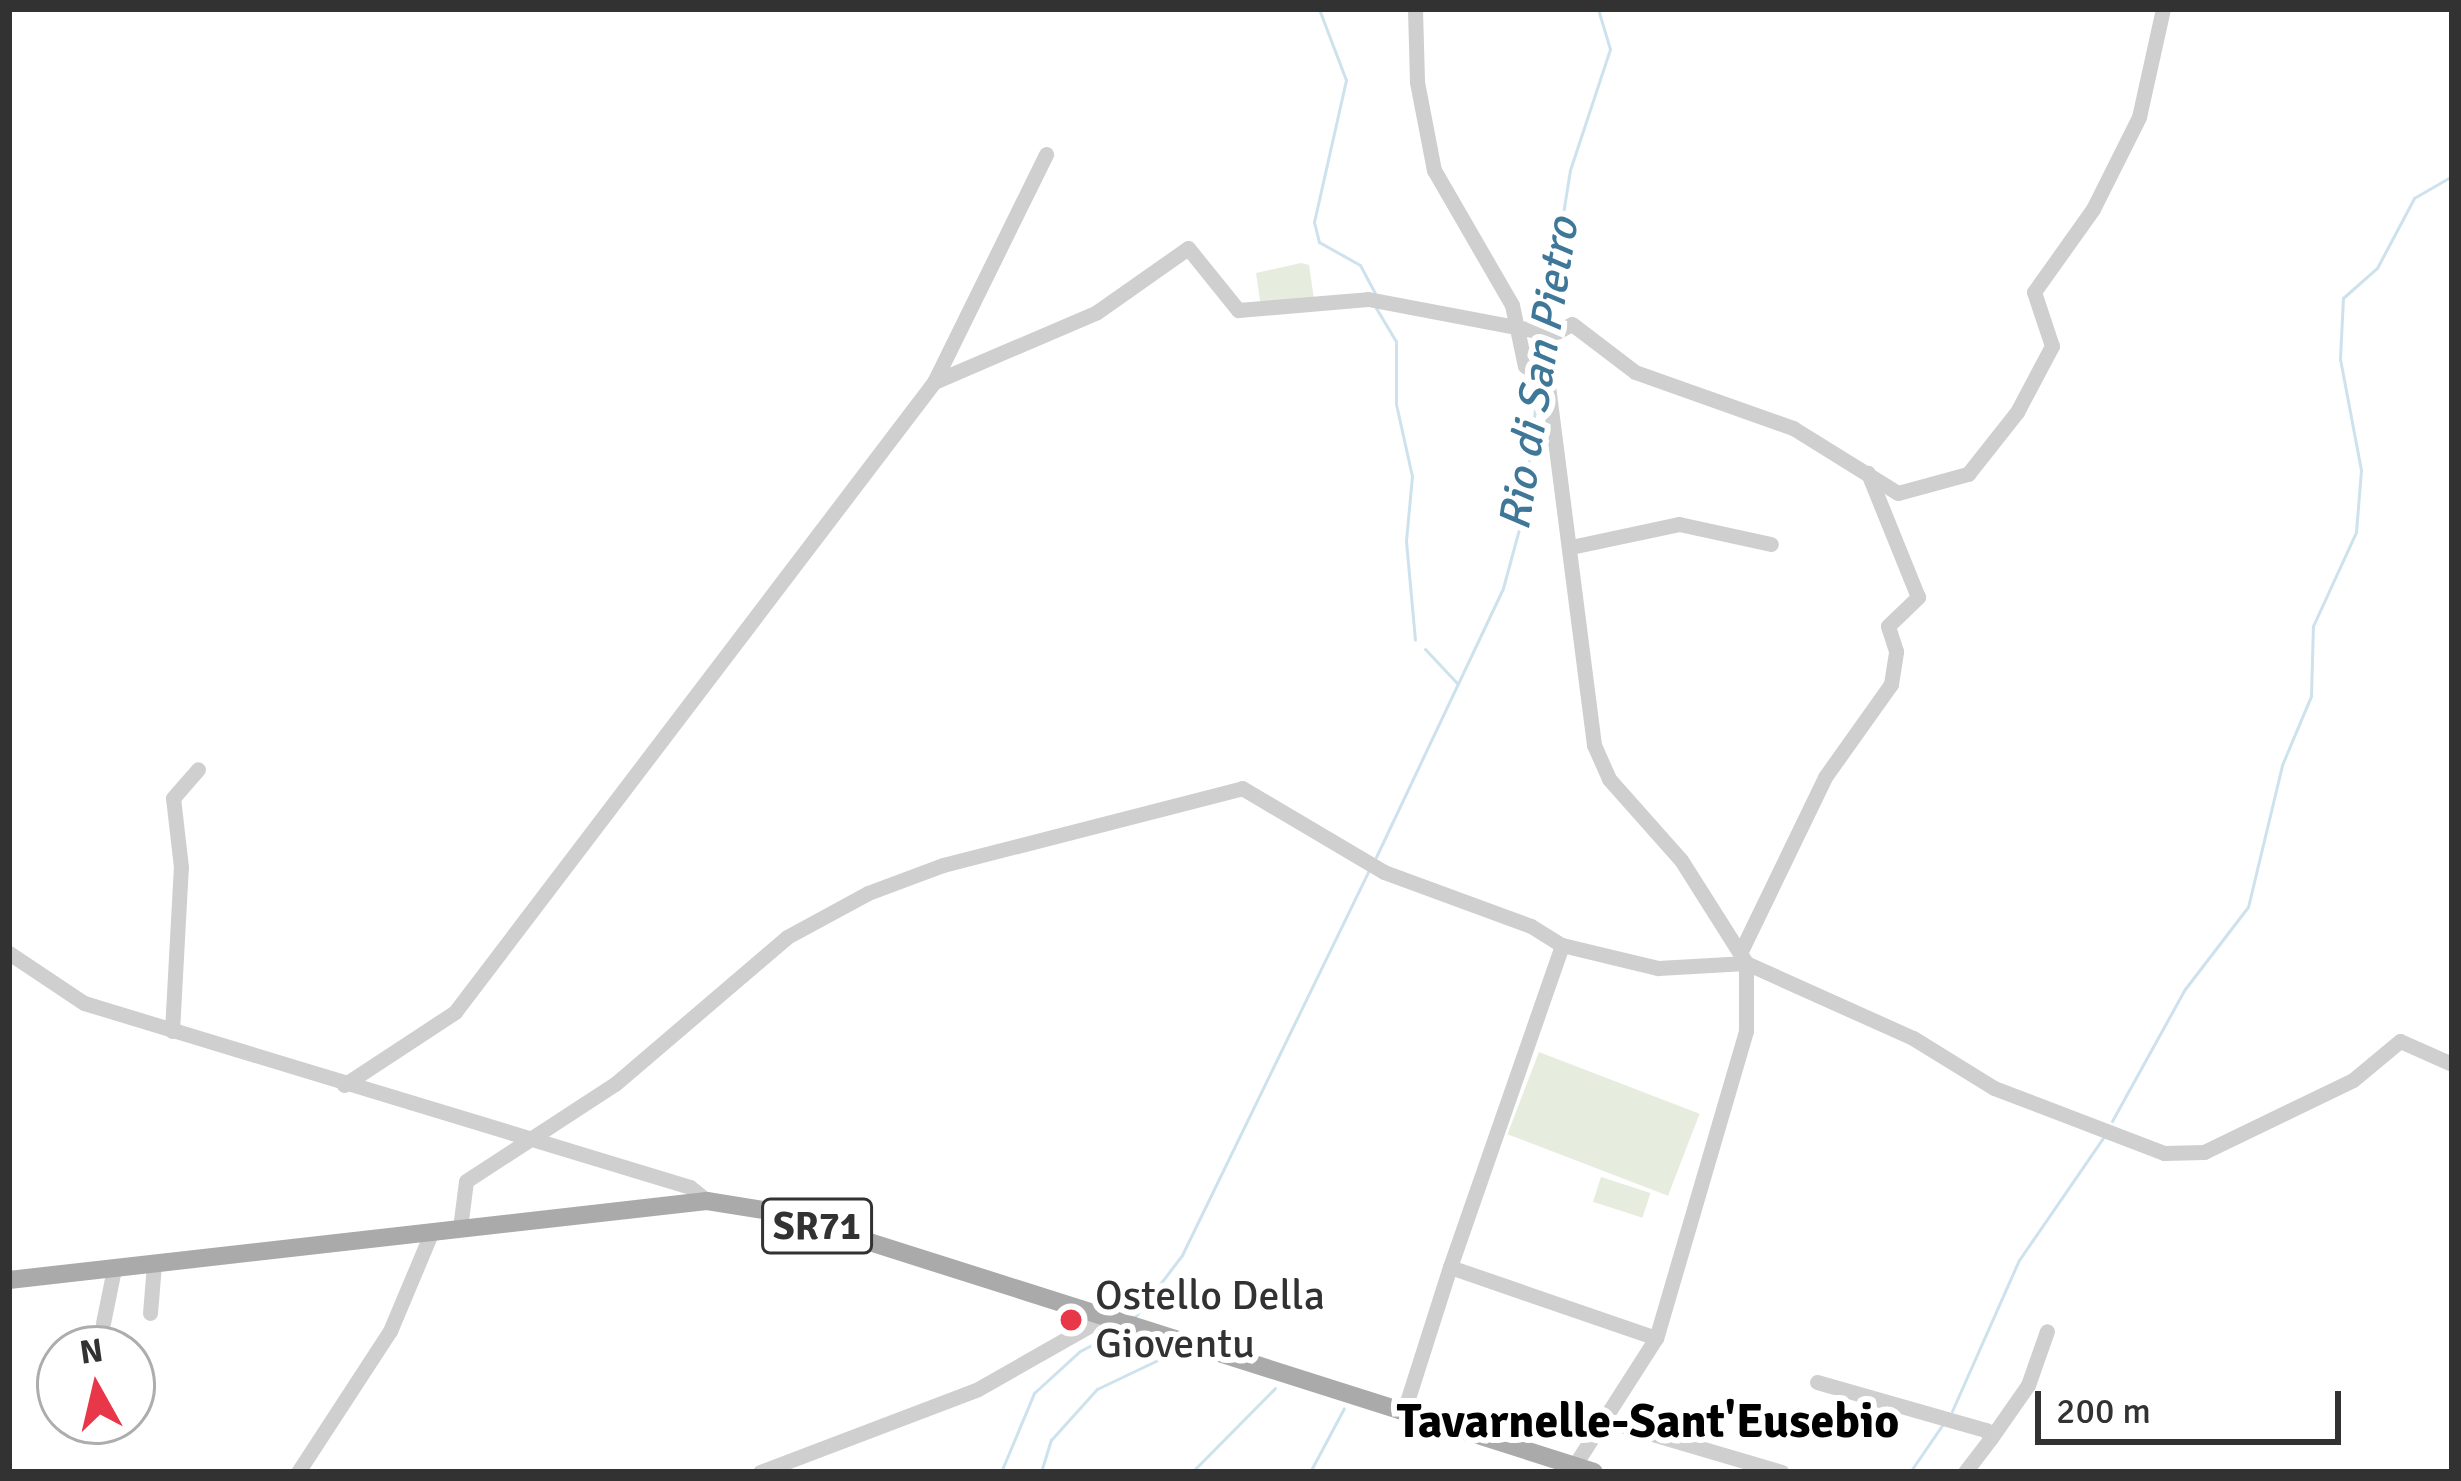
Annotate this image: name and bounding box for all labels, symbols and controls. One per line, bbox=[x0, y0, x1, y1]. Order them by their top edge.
water label: Rio di San Pietro bbox=[1488, 214, 1590, 534]
road number: SR71 bbox=[760, 1193, 874, 1259]
place label: Ostello Della Gioventu bbox=[1095, 1271, 1325, 1370]
marker: Ostello Della Gioventu bbox=[1058, 1307, 1084, 1333]
north arrow bbox=[36, 1325, 156, 1445]
text: N bbox=[77, 1330, 106, 1374]
scale bar bbox=[2041, 1367, 2347, 1441]
text: 200 m bbox=[2056, 1389, 2151, 1434]
district label: Tavarnelle-Sant'Eusebio bbox=[1397, 1393, 1899, 1451]

